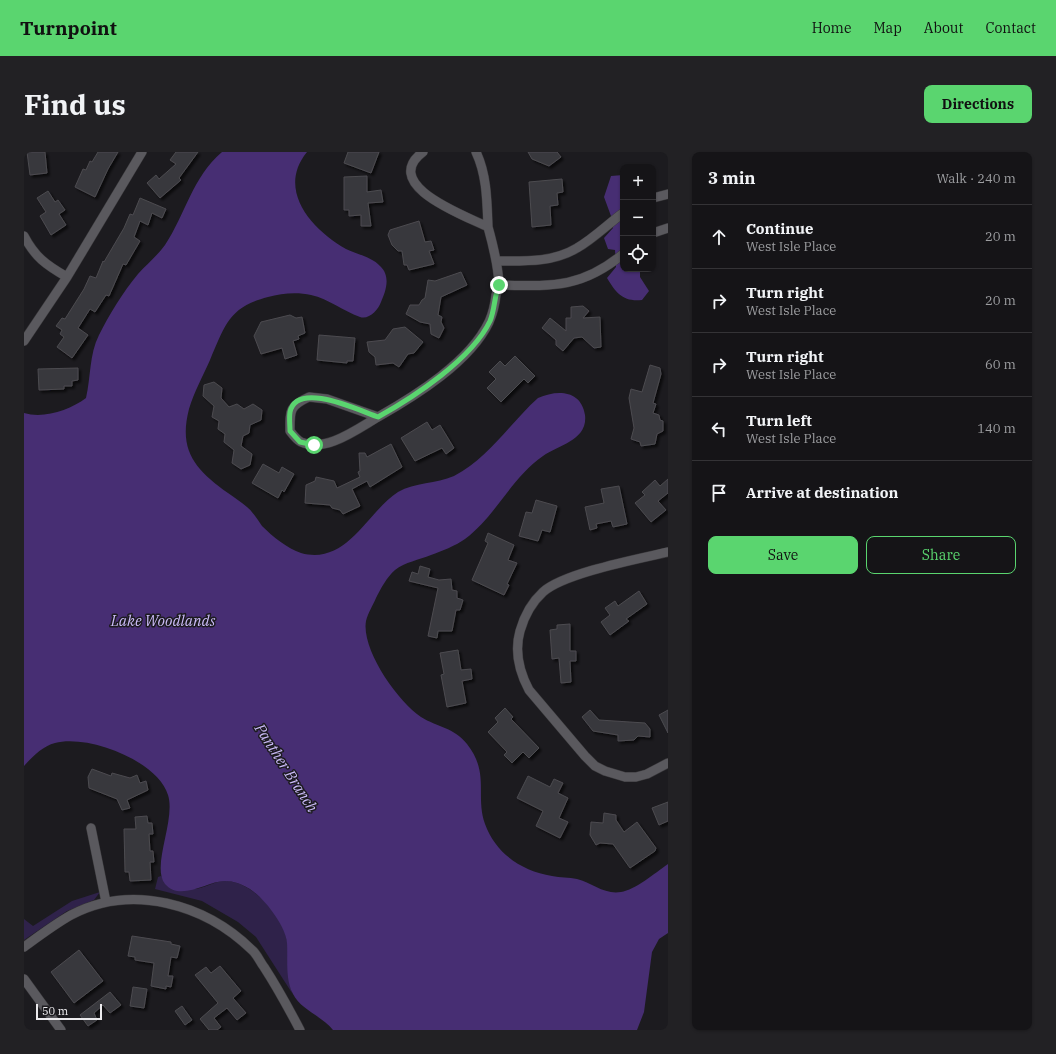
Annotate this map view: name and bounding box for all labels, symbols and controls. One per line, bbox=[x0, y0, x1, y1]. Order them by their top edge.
text: Turnpoint bbox=[20, 16, 117, 40]
text: Home bbox=[812, 19, 851, 37]
text: Map bbox=[873, 19, 902, 37]
text: About bbox=[924, 19, 963, 37]
text: Contact bbox=[985, 19, 1036, 37]
button: Directions bbox=[924, 85, 1032, 123]
text: Find us bbox=[24, 86, 126, 123]
map controls bbox=[620, 164, 656, 272]
button: + bbox=[620, 164, 656, 200]
text: 3 min bbox=[708, 167, 756, 189]
text: Walk · 240 m bbox=[937, 170, 1016, 187]
button: − bbox=[620, 200, 656, 236]
text: Continue bbox=[746, 219, 813, 238]
icon: ahead bbox=[708, 226, 730, 248]
text: 20 m bbox=[985, 228, 1016, 245]
button: locate bbox=[620, 236, 656, 272]
text: West Isle Place bbox=[746, 238, 836, 255]
route end bbox=[490, 276, 508, 294]
text: Turn right bbox=[746, 283, 824, 302]
icon: right bbox=[708, 290, 730, 312]
text: 20 m bbox=[985, 292, 1016, 309]
text: West Isle Place bbox=[746, 302, 836, 319]
text: Turn right bbox=[746, 347, 824, 366]
icon: right bbox=[708, 354, 730, 376]
text: 60 m bbox=[985, 356, 1016, 373]
text: West Isle Place bbox=[746, 366, 836, 383]
text: Turn left bbox=[746, 411, 812, 430]
icon: left bbox=[708, 418, 730, 440]
text: 140 m bbox=[977, 420, 1016, 437]
text: West Isle Place bbox=[746, 430, 836, 447]
route start bbox=[305, 436, 323, 454]
icon: arrive bbox=[708, 482, 730, 504]
text: Arrive at destination bbox=[746, 483, 898, 502]
button: Save bbox=[708, 536, 858, 574]
button: Share bbox=[866, 536, 1016, 574]
water label: Lake Woodlands bbox=[110, 611, 216, 630]
water label: Panther Branch bbox=[250, 719, 323, 816]
scale bar bbox=[36, 1002, 102, 1021]
text: 50 m bbox=[42, 1004, 68, 1018]

